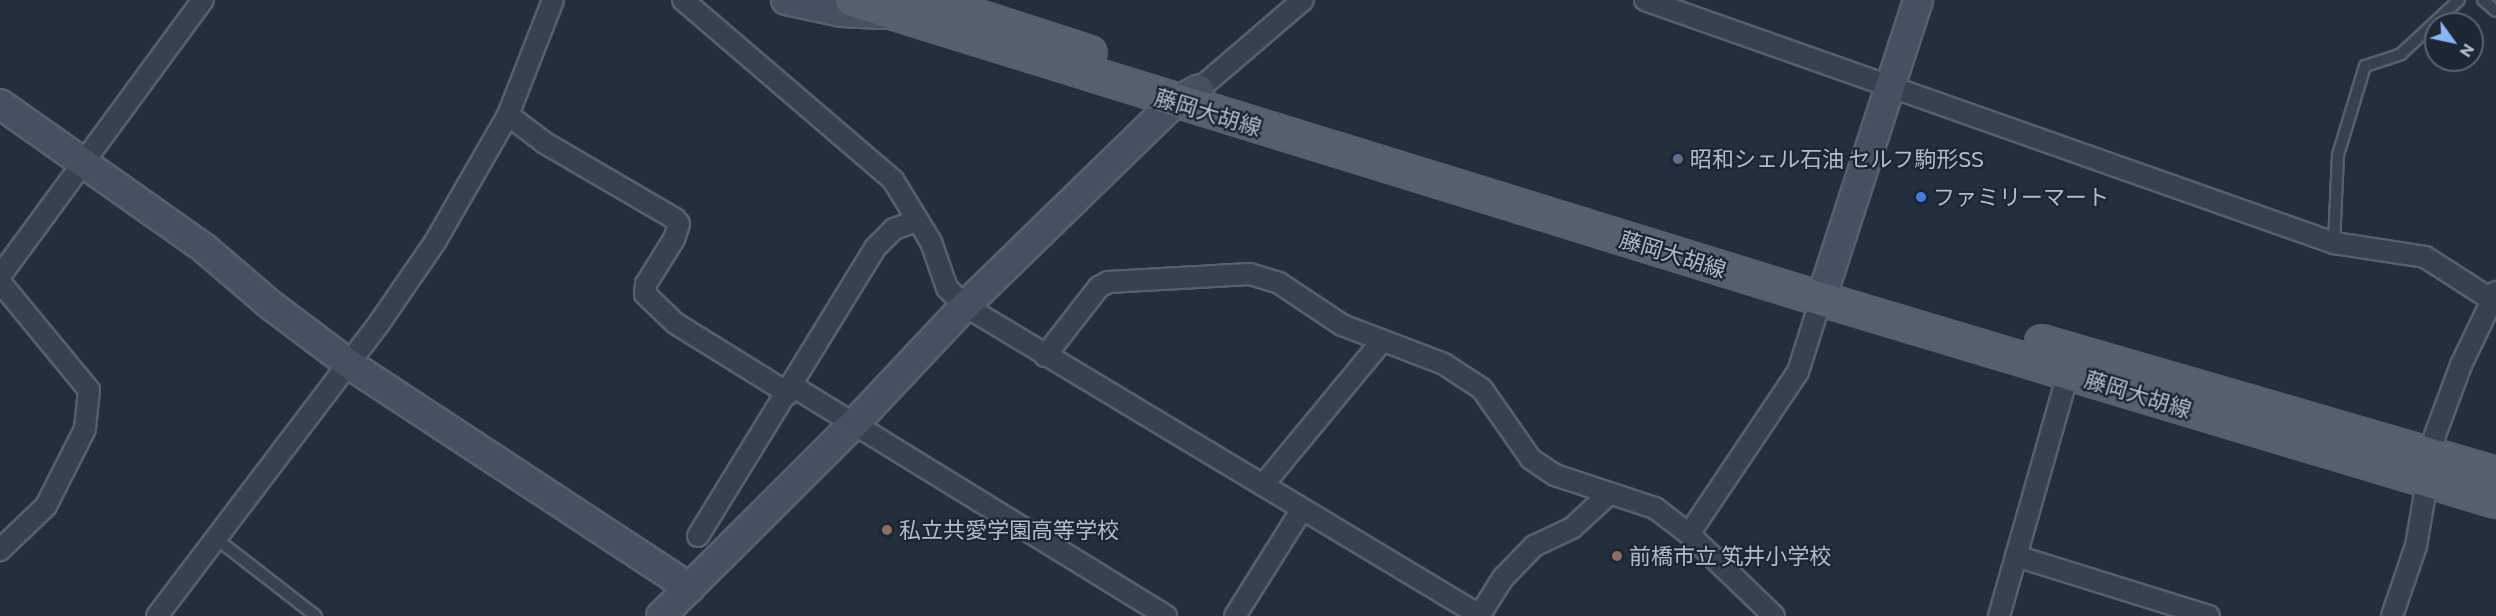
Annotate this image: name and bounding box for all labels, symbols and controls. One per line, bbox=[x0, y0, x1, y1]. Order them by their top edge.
north arrow bbox=[2424, 12, 2484, 72]
text: N bbox=[2457, 41, 2479, 61]
street label: 藤岡大胡線 bbox=[1152, 83, 1264, 141]
place label: 昭和シェル石油 セルフ駒形SS bbox=[1690, 146, 1984, 172]
marker: 昭和シェル石油 セルフ駒形SS bbox=[1671, 152, 1685, 166]
place label: ファミリーマート bbox=[1933, 184, 2109, 210]
marker: ファミリーマート bbox=[1914, 190, 1928, 204]
street label: 藤岡大胡線 bbox=[1617, 225, 1729, 283]
street label: 藤岡大胡線 bbox=[2082, 365, 2194, 423]
place label: 私立共愛学園高等学校 bbox=[899, 517, 1119, 543]
marker: 私立共愛学園高等学校 bbox=[880, 523, 894, 537]
place label: 前橋市立 笂井小学校 bbox=[1629, 543, 1831, 569]
marker: 前橋市立 笂井小学校 bbox=[1610, 549, 1624, 563]

